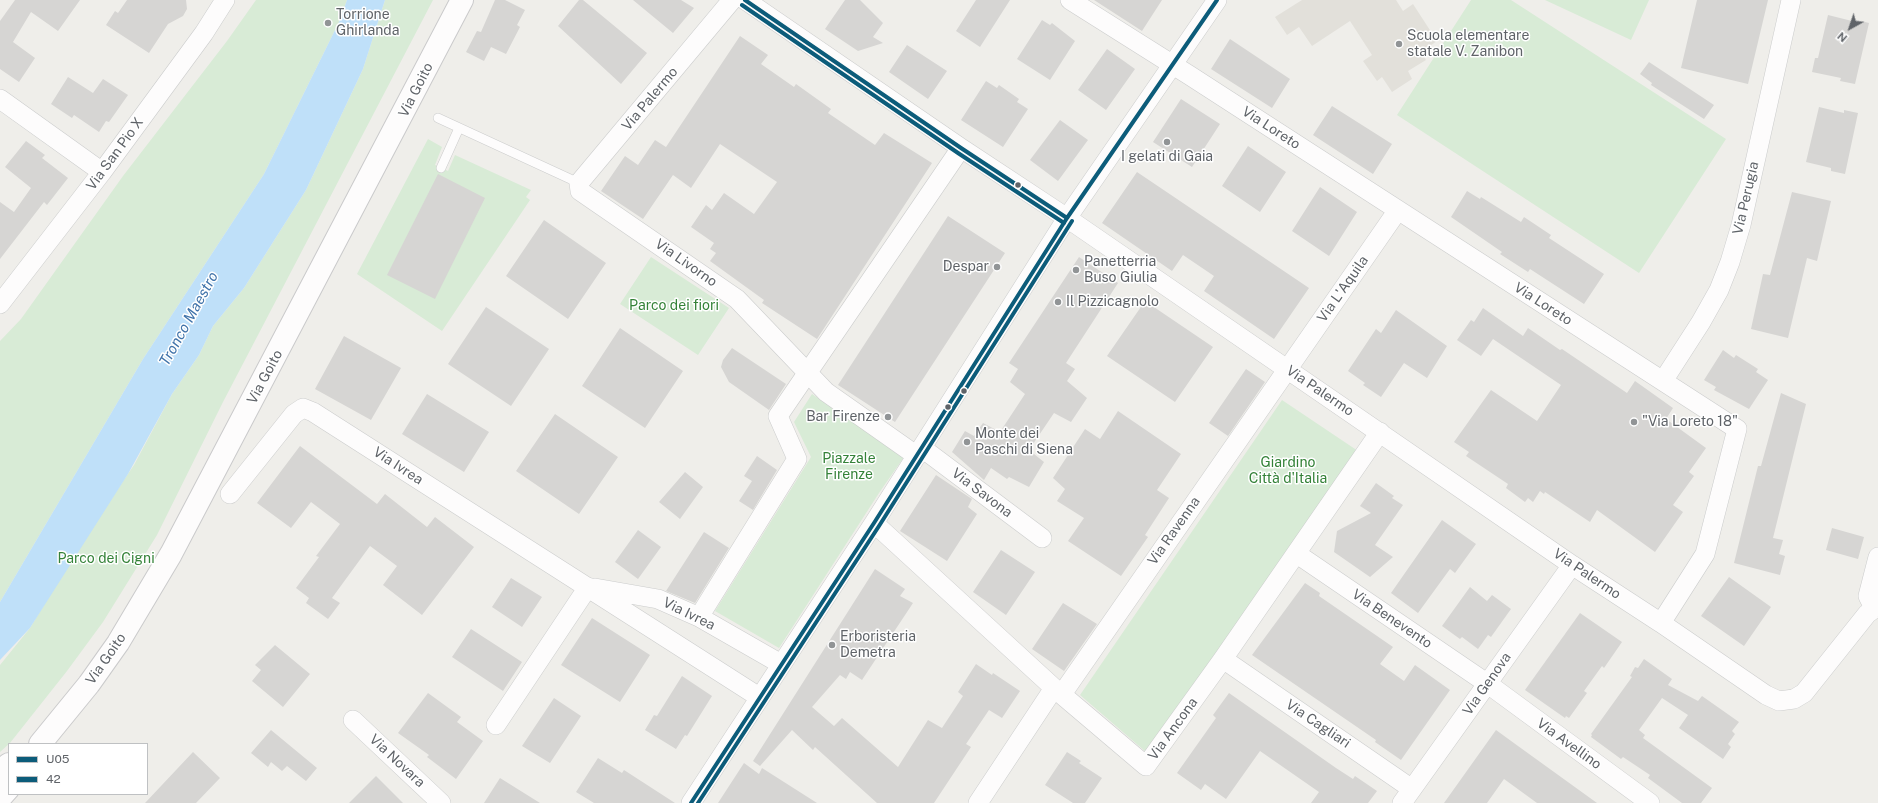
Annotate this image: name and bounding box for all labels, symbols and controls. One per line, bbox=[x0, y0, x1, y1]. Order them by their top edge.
place label: Torrione Ghirlanda bbox=[336, 7, 399, 40]
north arrow bbox=[1830, 8, 1870, 48]
marker: Torrione Ghirlanda bbox=[323, 18, 333, 28]
place label: Scuola elementare statale V. Zanibon bbox=[1407, 28, 1529, 60]
text: N bbox=[1835, 30, 1849, 45]
marker: Scuola elementare statale V. Zanibon bbox=[1394, 39, 1404, 49]
street label: Via Goito bbox=[395, 60, 437, 120]
street label: Via Palermo bbox=[619, 64, 681, 134]
street label: Via Loreto bbox=[1239, 103, 1303, 153]
street label: Via San Pio X bbox=[83, 114, 147, 194]
marker: I gelati di Gaia bbox=[1162, 137, 1172, 147]
place label: I gelati di Gaia bbox=[1121, 149, 1213, 165]
street label: Via Perugia bbox=[1729, 160, 1763, 236]
unlabelled marker bbox=[1013, 180, 1023, 190]
street label: Via Livorno bbox=[652, 236, 720, 290]
street label: Via L'Aquila bbox=[1314, 252, 1372, 326]
place label: Panetterria Buso Giulia bbox=[1084, 254, 1157, 286]
place label: Despar bbox=[943, 259, 989, 275]
marker: Despar bbox=[992, 262, 1002, 272]
marker: Panetterria Buso Giulia bbox=[1071, 265, 1081, 275]
water label: Tronco Maestro bbox=[156, 269, 222, 369]
street label: Via Loreto bbox=[1511, 279, 1575, 329]
place label: Il Pizzicagnolo bbox=[1066, 294, 1159, 310]
marker: Il Pizzicagnolo bbox=[1053, 297, 1063, 307]
park label: Parco dei fiori bbox=[629, 298, 719, 314]
street label: Via Goito bbox=[244, 347, 286, 407]
street label: Via Palermo bbox=[1283, 362, 1357, 420]
unlabelled marker bbox=[959, 386, 969, 396]
unlabelled marker bbox=[943, 402, 953, 412]
place label: Bar Firenze bbox=[806, 409, 880, 425]
marker: Bar Firenze bbox=[883, 412, 893, 422]
place label: "Via Loreto 18" bbox=[1642, 414, 1738, 430]
marker: "Via Loreto 18" bbox=[1629, 417, 1639, 427]
place label: Monte dei Paschi di Siena bbox=[975, 426, 1073, 458]
marker: Monte dei Paschi di Siena bbox=[962, 437, 972, 447]
street label: Via Ivrea bbox=[370, 444, 426, 488]
park label: Piazzale Firenze bbox=[822, 451, 876, 484]
park label: Giardino Città d'Italia bbox=[1249, 455, 1327, 488]
street label: Via Savona bbox=[948, 465, 1016, 521]
street label: Via Ravenna bbox=[1144, 494, 1204, 568]
street label: Via Palermo bbox=[1550, 545, 1624, 603]
park label: Parco dei Cigni bbox=[57, 551, 155, 567]
street label: Via Benevento bbox=[1349, 586, 1435, 652]
street label: Via Ivrea bbox=[660, 594, 718, 634]
place label: Erboristeria Demetra bbox=[840, 629, 916, 662]
street label: Via Goito bbox=[82, 630, 130, 688]
marker: Erboristeria Demetra bbox=[827, 640, 837, 650]
street label: Via Genova bbox=[1459, 649, 1515, 719]
street label: Via Ancona bbox=[1145, 694, 1201, 764]
street label: Via Cagliari bbox=[1282, 696, 1354, 752]
street label: Via Avellino bbox=[1533, 715, 1605, 773]
street label: Via Novara bbox=[366, 731, 428, 791]
legend bbox=[8, 743, 148, 795]
text: U05 bbox=[46, 752, 69, 766]
text: 42 bbox=[46, 772, 61, 786]

